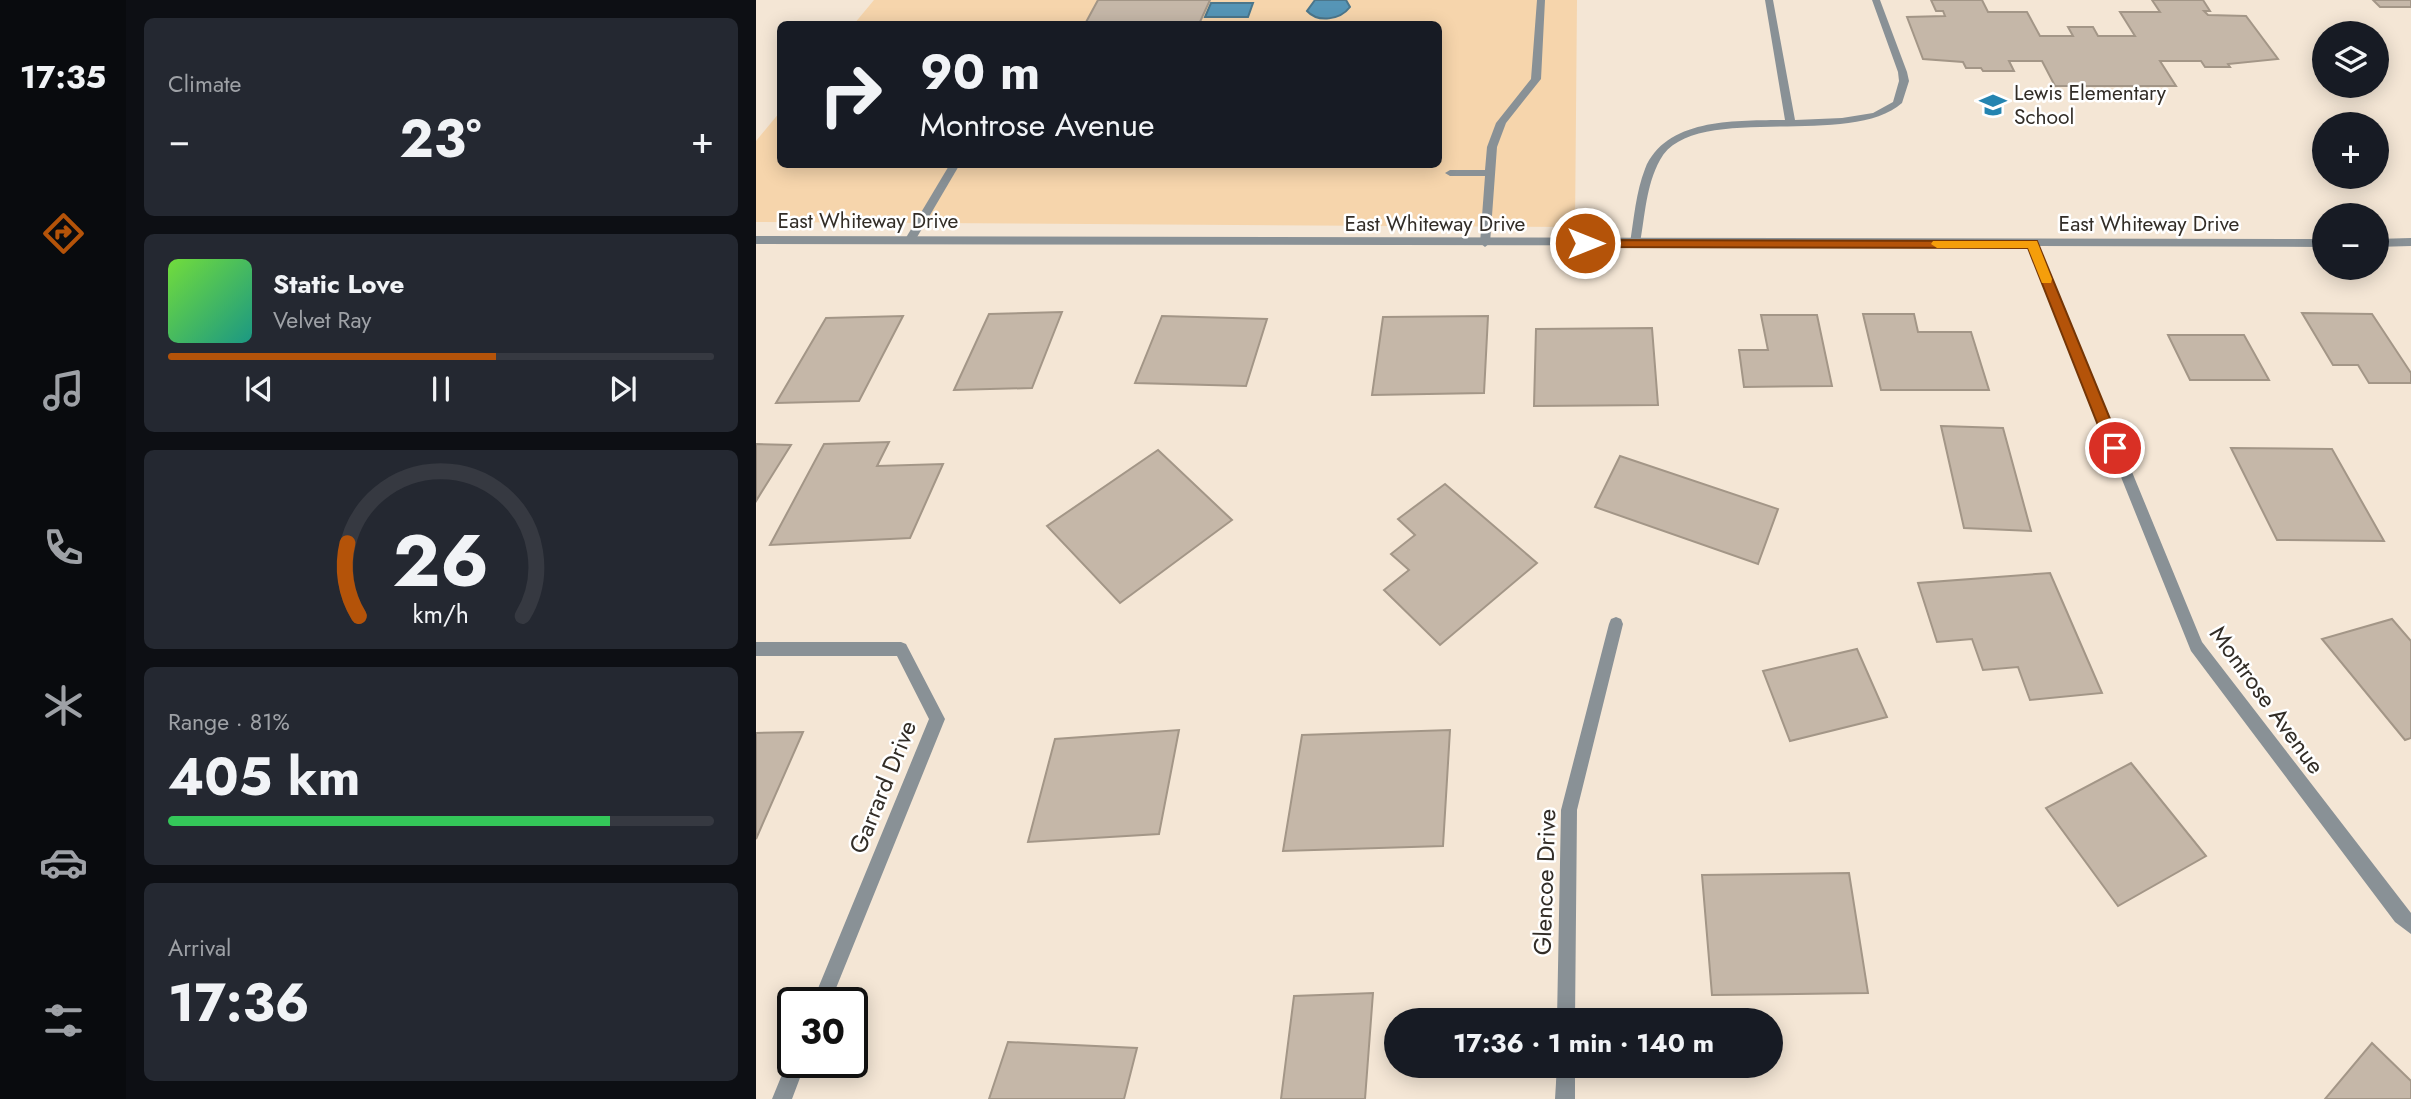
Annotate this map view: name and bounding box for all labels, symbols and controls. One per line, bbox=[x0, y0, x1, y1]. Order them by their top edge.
map controls bbox=[2312, 21, 2389, 280]
button: layers bbox=[2312, 21, 2389, 98]
text: 90 m bbox=[920, 37, 1040, 107]
icon: right bbox=[805, 49, 896, 140]
text: 17:35 bbox=[20, 54, 106, 100]
text: Climate bbox=[168, 67, 241, 101]
place label: Lewis Elementary School bbox=[2014, 78, 2167, 132]
school or university icon: Lewis Elementary School bbox=[1978, 90, 2008, 120]
text: 23° bbox=[400, 101, 481, 177]
text: Montrose Avenue bbox=[920, 102, 1155, 148]
text: − bbox=[168, 112, 190, 167]
text: + bbox=[691, 112, 714, 167]
button: + bbox=[2312, 112, 2389, 189]
button: − bbox=[2312, 203, 2389, 280]
street label: East Whiteway Drive bbox=[778, 206, 959, 236]
position arrow bbox=[1548, 206, 1622, 280]
icon: directions bbox=[39, 209, 88, 258]
street label: East Whiteway Drive bbox=[1345, 209, 1526, 239]
street label: East Whiteway Drive bbox=[2059, 209, 2240, 239]
text: Static Love bbox=[273, 265, 405, 303]
text: Velvet Ray bbox=[273, 303, 371, 337]
icon: music bbox=[39, 366, 88, 415]
icon: previous bbox=[240, 370, 278, 408]
icon: pause bbox=[422, 370, 460, 408]
icon: next bbox=[604, 370, 642, 408]
pin bbox=[2085, 418, 2145, 478]
icon: arrive bbox=[2096, 429, 2134, 467]
text: 26 bbox=[393, 508, 489, 613]
icon: phone bbox=[39, 523, 88, 572]
text: km/h bbox=[413, 595, 469, 631]
street label: Montrose Avenue bbox=[2202, 618, 2333, 781]
icon: climate bbox=[39, 681, 88, 730]
text: Range · 81% bbox=[168, 705, 290, 739]
street label: Garrard Drive bbox=[840, 715, 925, 859]
text: 405 km bbox=[168, 739, 361, 815]
street label: Glencoe Drive bbox=[1524, 808, 1565, 956]
icon: car bbox=[39, 838, 88, 887]
text: Arrival bbox=[168, 931, 231, 965]
text: 17:36 bbox=[168, 965, 310, 1041]
speed limit sign: 30 bbox=[777, 987, 868, 1078]
icon: filters bbox=[39, 996, 88, 1045]
text: 17:36 · 1 min · 140 m bbox=[1453, 1024, 1714, 1062]

